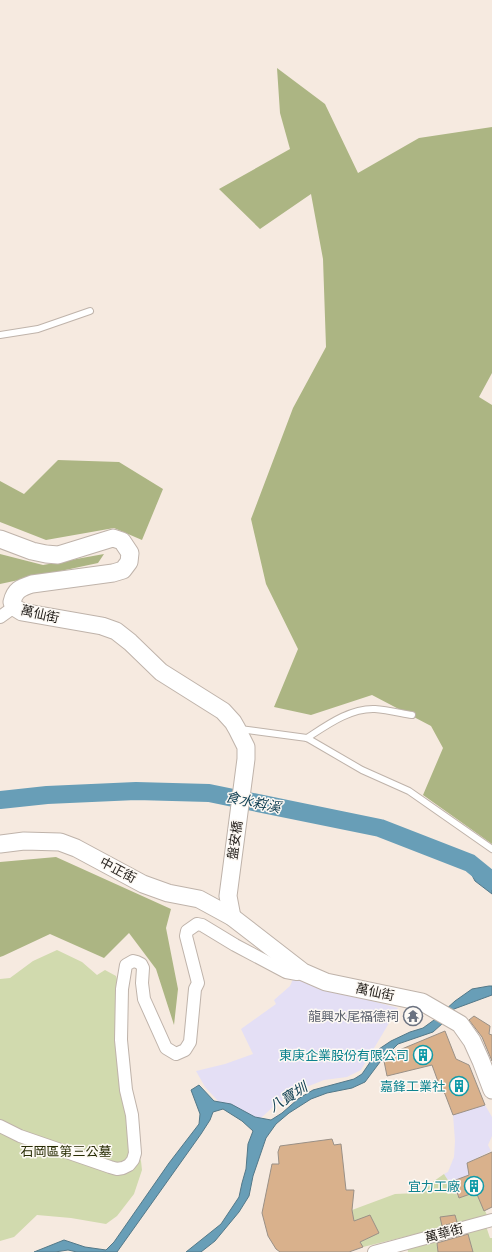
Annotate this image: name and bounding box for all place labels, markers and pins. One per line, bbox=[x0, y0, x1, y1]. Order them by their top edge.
temple icon: 龍興水尾福德祠 bbox=[402, 1005, 424, 1027]
place label: 龍興水尾福德祠 bbox=[308, 1009, 399, 1024]
building icon: 東庚企業股份有限公司 bbox=[412, 1044, 434, 1066]
place label: 東庚企業股份有限公司 bbox=[279, 1048, 409, 1063]
building icon: 嘉鋒工業社 bbox=[448, 1075, 470, 1097]
place label: 嘉鋒工業社 bbox=[380, 1079, 445, 1094]
building icon: 宜力工廠 bbox=[463, 1175, 485, 1197]
place label: 宜力工廠 bbox=[408, 1179, 460, 1194]

